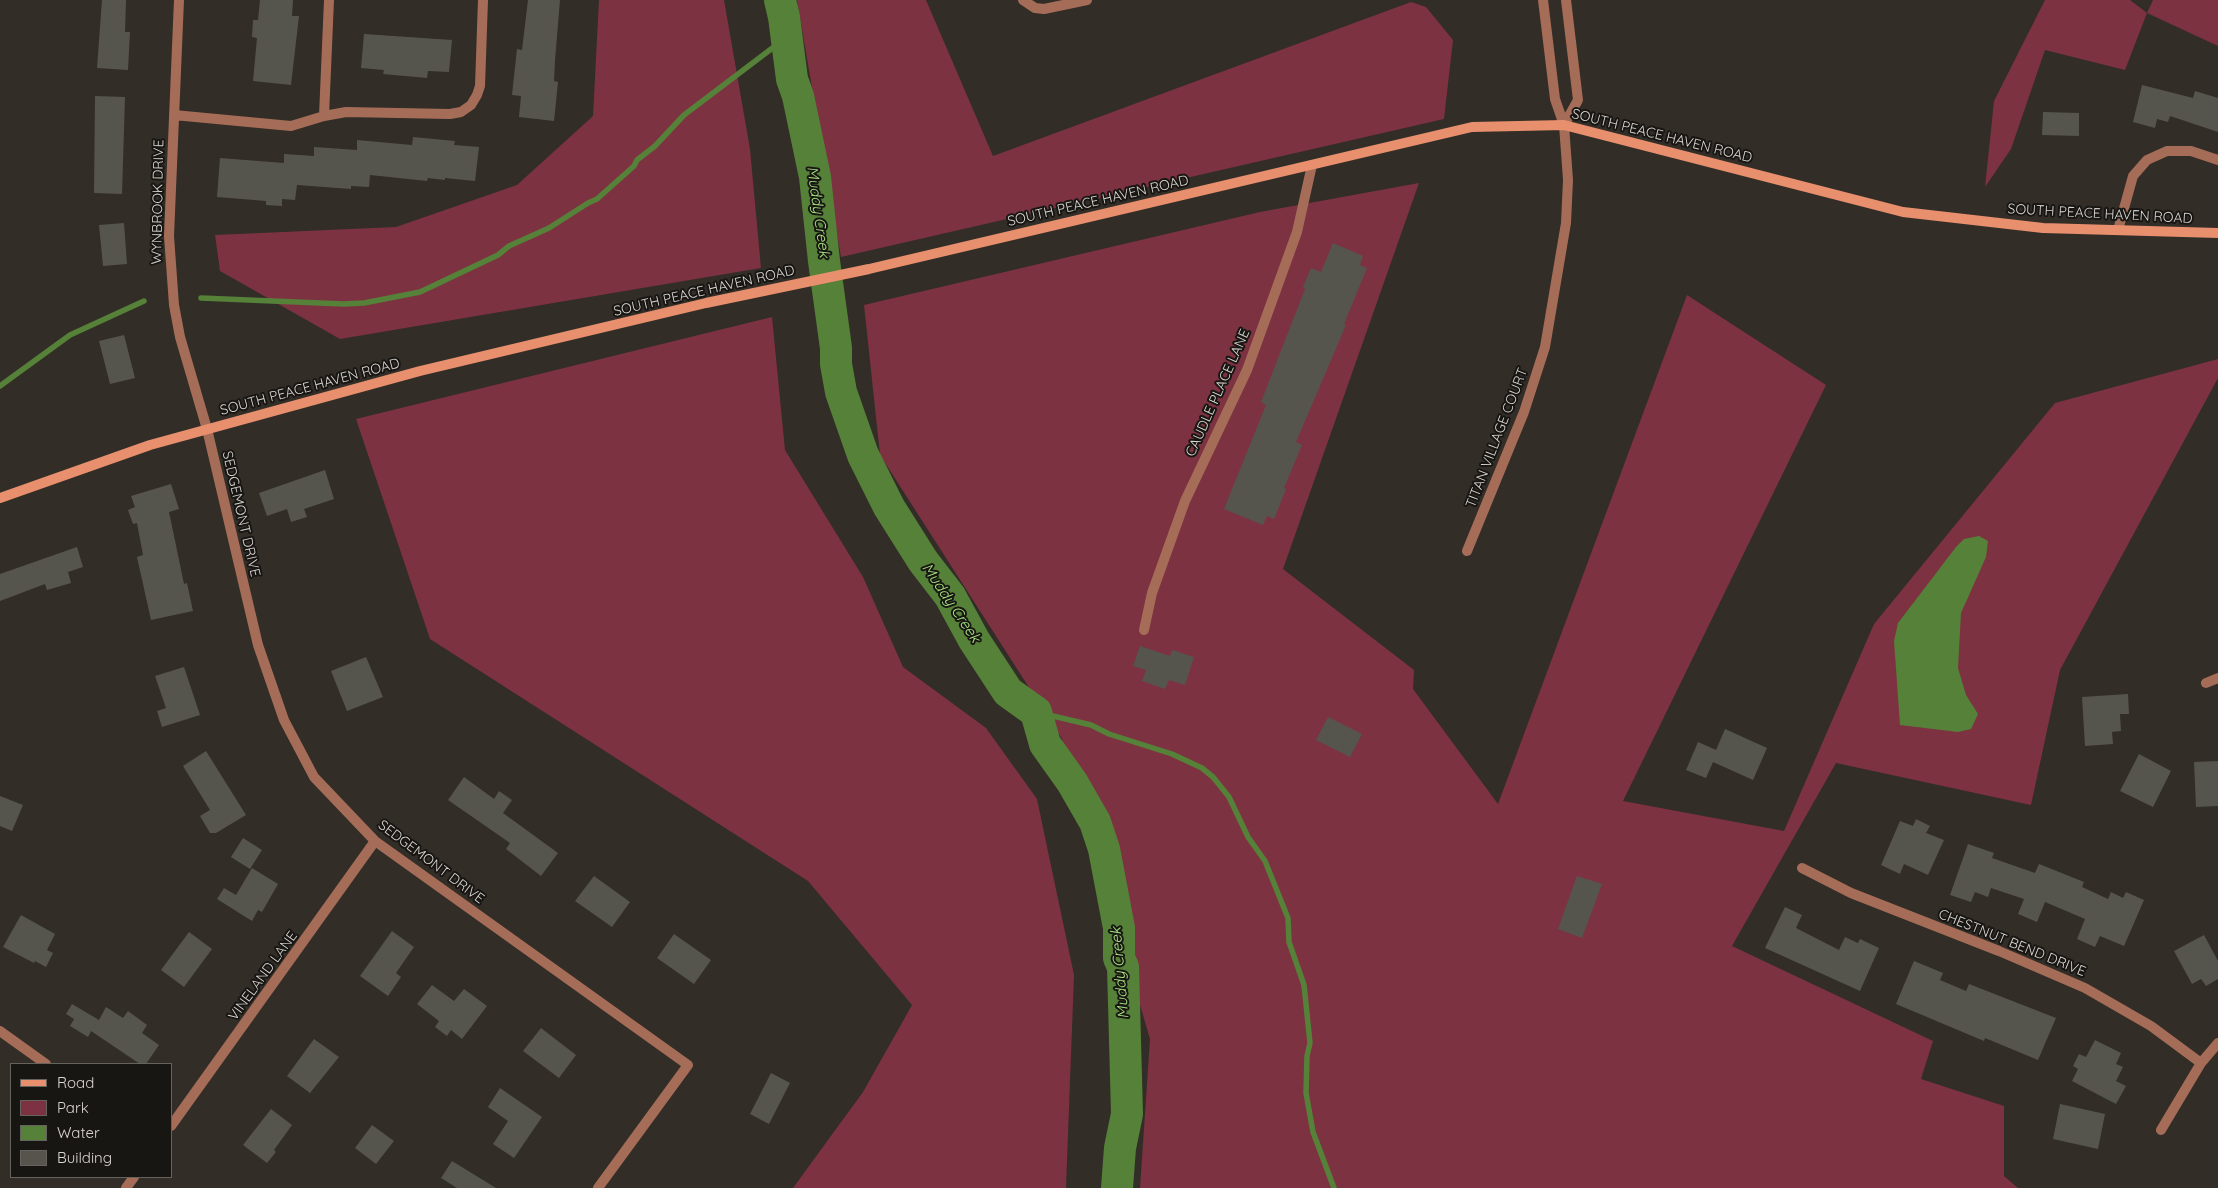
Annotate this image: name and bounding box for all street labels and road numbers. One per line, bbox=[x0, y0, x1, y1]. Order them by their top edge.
street label: SOUTH PEACE HAVEN ROAD bbox=[1570, 105, 1754, 167]
street label: WYNBROOK DRIVE bbox=[149, 139, 167, 265]
street label: SOUTH PEACE HAVEN ROAD bbox=[1006, 172, 1190, 230]
street label: SOUTH PEACE HAVEN ROAD bbox=[2007, 201, 2193, 227]
street label: SOUTH PEACE HAVEN ROAD bbox=[612, 262, 796, 320]
street label: CAUDLE PLACE LANE bbox=[1182, 327, 1254, 459]
street label: SOUTH PEACE HAVEN ROAD bbox=[218, 355, 402, 419]
street label: TITAN VILLAGE COURT bbox=[1463, 366, 1531, 510]
street label: SEDGEMONT DRIVE bbox=[218, 449, 264, 579]
street label: SEDGEMONT DRIVE bbox=[375, 817, 487, 907]
street label: CHESTNUT BEND DRIVE bbox=[1936, 906, 2088, 980]
street label: VINELAND LANE bbox=[225, 928, 301, 1024]

